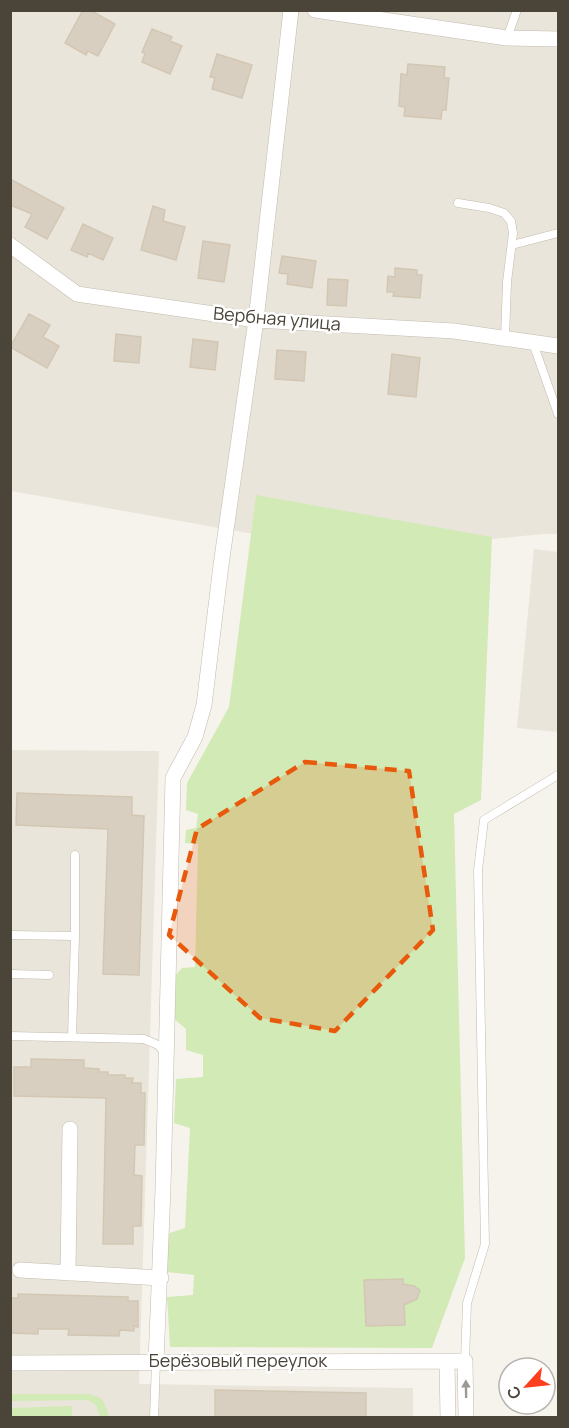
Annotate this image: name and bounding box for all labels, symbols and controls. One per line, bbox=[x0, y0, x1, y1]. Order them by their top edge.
street label: Вербная улица bbox=[212, 300, 342, 336]
street label: Берёзовый переулок bbox=[149, 1348, 328, 1372]
north arrow bbox=[497, 1356, 557, 1416]
one-way arrow bbox=[461, 1380, 470, 1399]
text: С bbox=[501, 1382, 526, 1403]

